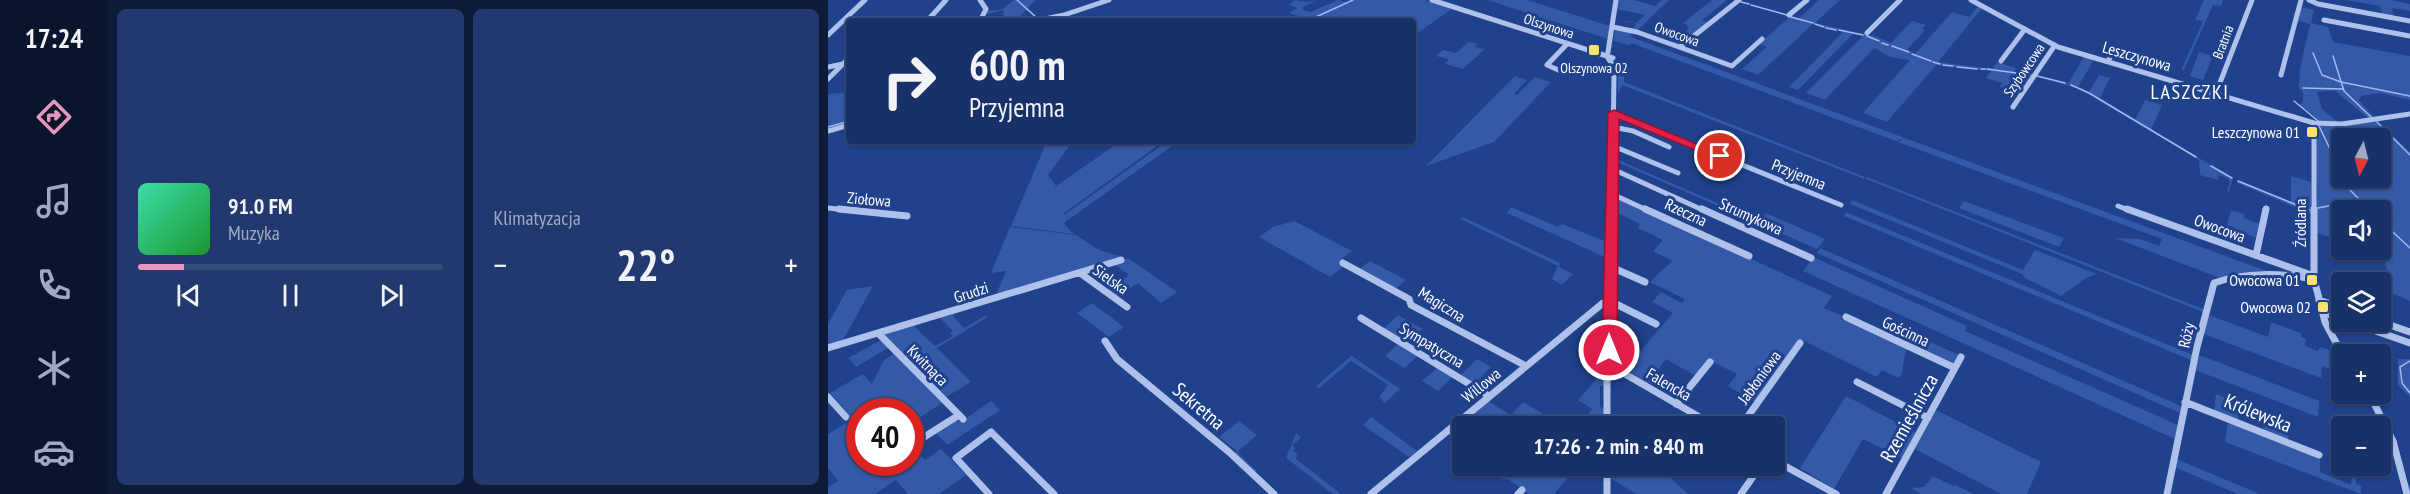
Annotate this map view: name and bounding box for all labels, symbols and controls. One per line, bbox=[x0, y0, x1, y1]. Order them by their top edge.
street label: Olszynowa bbox=[1522, 9, 1576, 43]
street label: Owocowa bbox=[1652, 18, 1702, 50]
text: 17:24 bbox=[25, 21, 83, 55]
street label: Bratnia bbox=[2208, 23, 2238, 61]
text: 600 m bbox=[969, 37, 1066, 92]
street label: Leszczynowa bbox=[2100, 37, 2174, 75]
street label: Szybowcowa bbox=[2000, 40, 2048, 100]
icon: right bbox=[870, 42, 948, 120]
marker: Olszynowa 02 bbox=[1587, 43, 1601, 57]
place label: Olszynowa 02 bbox=[1560, 59, 1628, 77]
district label: LASZCZKI bbox=[2151, 79, 2229, 105]
text: Przyjemna bbox=[969, 90, 1065, 124]
icon: directions bbox=[33, 96, 75, 138]
place label: Leszczynowa 01 bbox=[2212, 122, 2300, 142]
marker: Leszczynowa 01 bbox=[2305, 125, 2319, 139]
north arrow bbox=[2331, 128, 2391, 188]
map controls bbox=[2331, 128, 2391, 476]
pin bbox=[1694, 130, 1745, 181]
icon: arrive bbox=[1703, 139, 1736, 172]
street label: Przyjemna bbox=[1769, 154, 1829, 194]
icon: music bbox=[33, 180, 75, 222]
street label: Ziołowa bbox=[846, 187, 892, 211]
text: 91.0 FM bbox=[228, 192, 293, 220]
street label: Strumykowa bbox=[1716, 193, 1786, 239]
street label: Rzeczna bbox=[1662, 194, 1710, 230]
street label: Źródlana bbox=[2290, 199, 2310, 247]
button: sound bbox=[2331, 200, 2391, 260]
text: Klimatyzacja bbox=[494, 205, 581, 231]
street label: Owocowa bbox=[2192, 210, 2248, 246]
text: Muzyka bbox=[228, 220, 280, 246]
text: 22° bbox=[616, 235, 675, 293]
text: − bbox=[494, 243, 507, 286]
text: + bbox=[784, 243, 798, 286]
street label: Sielska bbox=[1089, 260, 1133, 298]
icon: phone bbox=[33, 264, 75, 306]
place label: Owocowa 01 bbox=[2229, 270, 2300, 290]
button: layers bbox=[2331, 272, 2391, 332]
marker: Owocowa 01 bbox=[2305, 273, 2319, 287]
street label: Grudzi bbox=[951, 277, 991, 307]
icon: previous bbox=[172, 279, 205, 312]
icon: pause bbox=[274, 279, 307, 312]
icon: next bbox=[375, 279, 408, 312]
street label: Magiczna bbox=[1415, 282, 1469, 326]
place label: Owocowa 02 bbox=[2240, 297, 2311, 317]
marker: Owocowa 02 bbox=[2316, 300, 2330, 314]
street label: Gościnna bbox=[1879, 311, 1933, 351]
street label: Sympatyczna bbox=[1396, 318, 1468, 372]
position arrow bbox=[1577, 318, 1641, 382]
street label: Róży bbox=[2173, 320, 2199, 350]
street label: Kwitnąca bbox=[903, 340, 953, 390]
button: + bbox=[2331, 344, 2391, 404]
street label: Jabłoniowa bbox=[1732, 346, 1785, 408]
icon: climate bbox=[33, 347, 75, 389]
street label: Willowa bbox=[1457, 363, 1505, 407]
street label: Falencka bbox=[1643, 363, 1695, 405]
street label: Rzemieślnicza bbox=[1874, 369, 1944, 467]
street label: Sekretna bbox=[1167, 377, 1231, 435]
street label: Królewska bbox=[2220, 388, 2296, 438]
speed limit sign: 40 bbox=[846, 398, 924, 476]
button: − bbox=[2331, 416, 2391, 476]
icon: car bbox=[33, 431, 75, 473]
text: 17:26 · 2 min · 840 m bbox=[1533, 432, 1704, 460]

